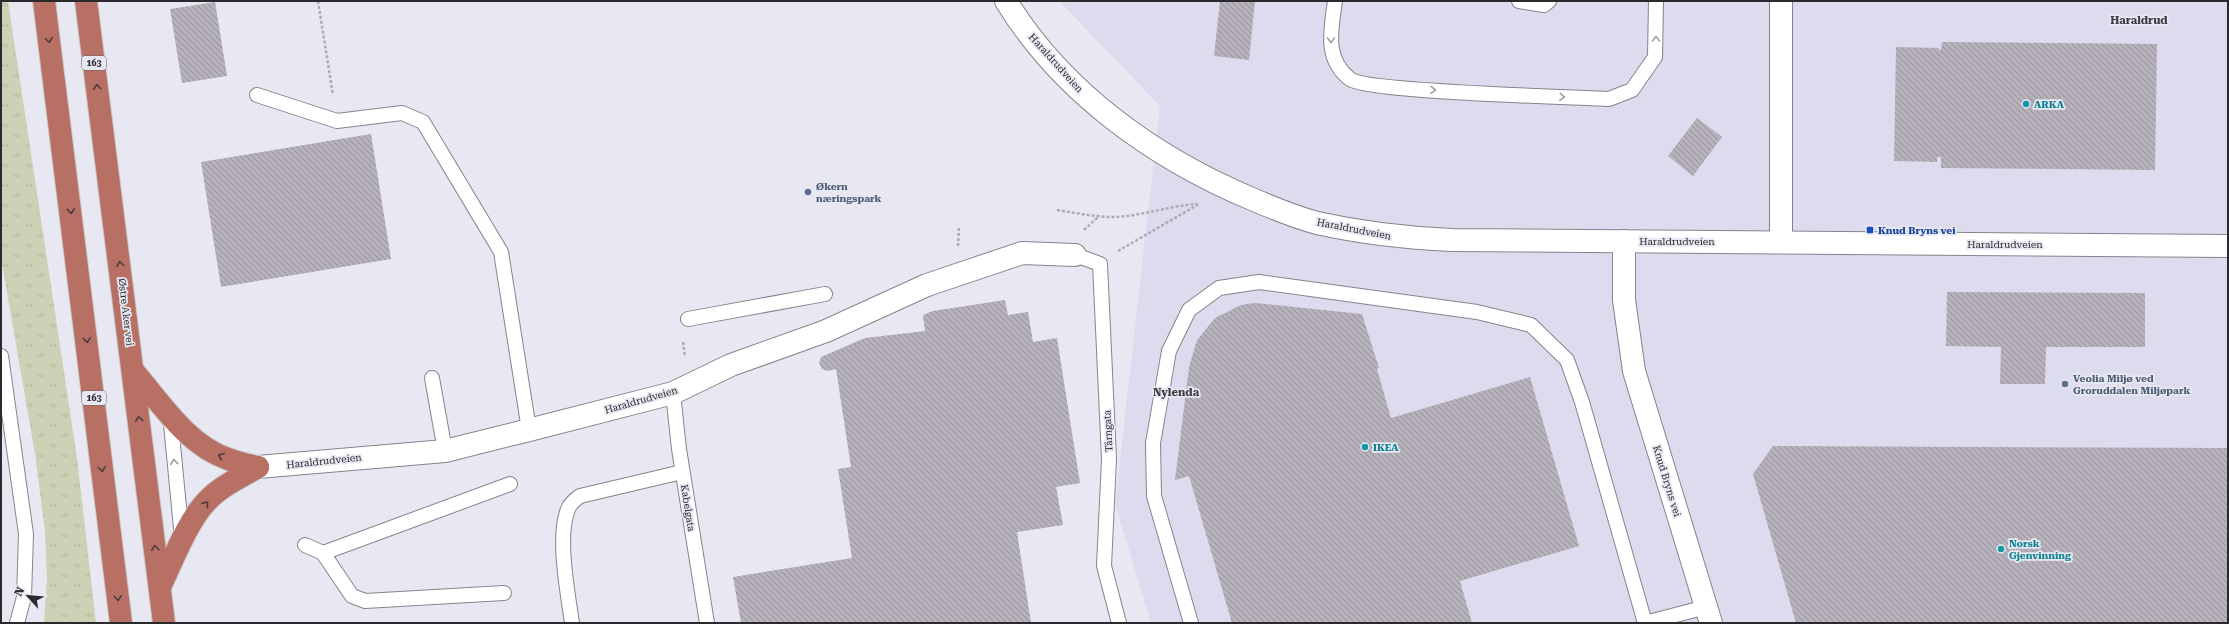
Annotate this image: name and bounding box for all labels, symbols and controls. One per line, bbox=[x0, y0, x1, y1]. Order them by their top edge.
district label: Haraldrud bbox=[2110, 14, 2168, 27]
street label: Haraldrudveien bbox=[1027, 31, 1086, 95]
one-way arrow bbox=[1652, 36, 1660, 42]
one-way arrow bbox=[44, 37, 53, 43]
one-way arrow bbox=[1327, 37, 1335, 43]
road number: 163 bbox=[82, 56, 106, 70]
one-way arrow bbox=[93, 84, 102, 90]
one-way arrow bbox=[1430, 86, 1436, 94]
one-way arrow bbox=[1559, 92, 1565, 101]
marker: ARKA bbox=[2021, 99, 2031, 109]
place label: ARKA bbox=[2034, 99, 2065, 110]
place label: Økern næringspark bbox=[815, 181, 882, 204]
marker: Økern næringspark bbox=[803, 187, 813, 197]
one-way arrow bbox=[66, 208, 75, 214]
street label: Haraldrudveien bbox=[1316, 216, 1393, 242]
marker: Knud Bryns vei bbox=[1865, 225, 1875, 235]
place label: Knud Bryns vei bbox=[1878, 225, 1956, 236]
street label: Haraldrudveien bbox=[1639, 236, 1715, 247]
street label: Haraldrudveien bbox=[1967, 239, 2043, 250]
one-way arrow bbox=[116, 261, 125, 267]
street label: Østre Aker vei bbox=[116, 278, 136, 346]
one-way arrow bbox=[82, 337, 91, 343]
place label: Veolia Miljø ved Groruddalen Miljøpark bbox=[2073, 373, 2190, 396]
marker: Veolia Miljø ved Groruddalen Miljøpark bbox=[2060, 379, 2070, 389]
street label: Haraldrudveien bbox=[603, 384, 679, 416]
district label: Nylenda bbox=[1153, 386, 1200, 399]
road number: 163 bbox=[82, 391, 106, 405]
street label: Tårngata bbox=[1101, 409, 1115, 452]
one-way arrow bbox=[135, 416, 144, 422]
marker: IKEA bbox=[1360, 442, 1370, 452]
place label: IKEA bbox=[1373, 442, 1399, 453]
street label: Knud Bryns vei bbox=[1651, 444, 1683, 518]
street label: Haraldrudveien bbox=[286, 452, 363, 470]
one-way arrow bbox=[218, 453, 225, 461]
one-way arrow bbox=[170, 459, 179, 465]
one-way arrow bbox=[97, 466, 106, 472]
street label: Kabelgata bbox=[679, 484, 697, 533]
one-way arrow bbox=[201, 501, 208, 509]
place label: Norsk Gjenvinning bbox=[2009, 538, 2072, 561]
marker: Norsk Gjenvinning bbox=[1996, 544, 2006, 554]
one-way arrow bbox=[151, 545, 160, 551]
north arrow bbox=[8, 576, 48, 616]
text: N bbox=[12, 584, 27, 598]
one-way arrow bbox=[113, 595, 122, 601]

